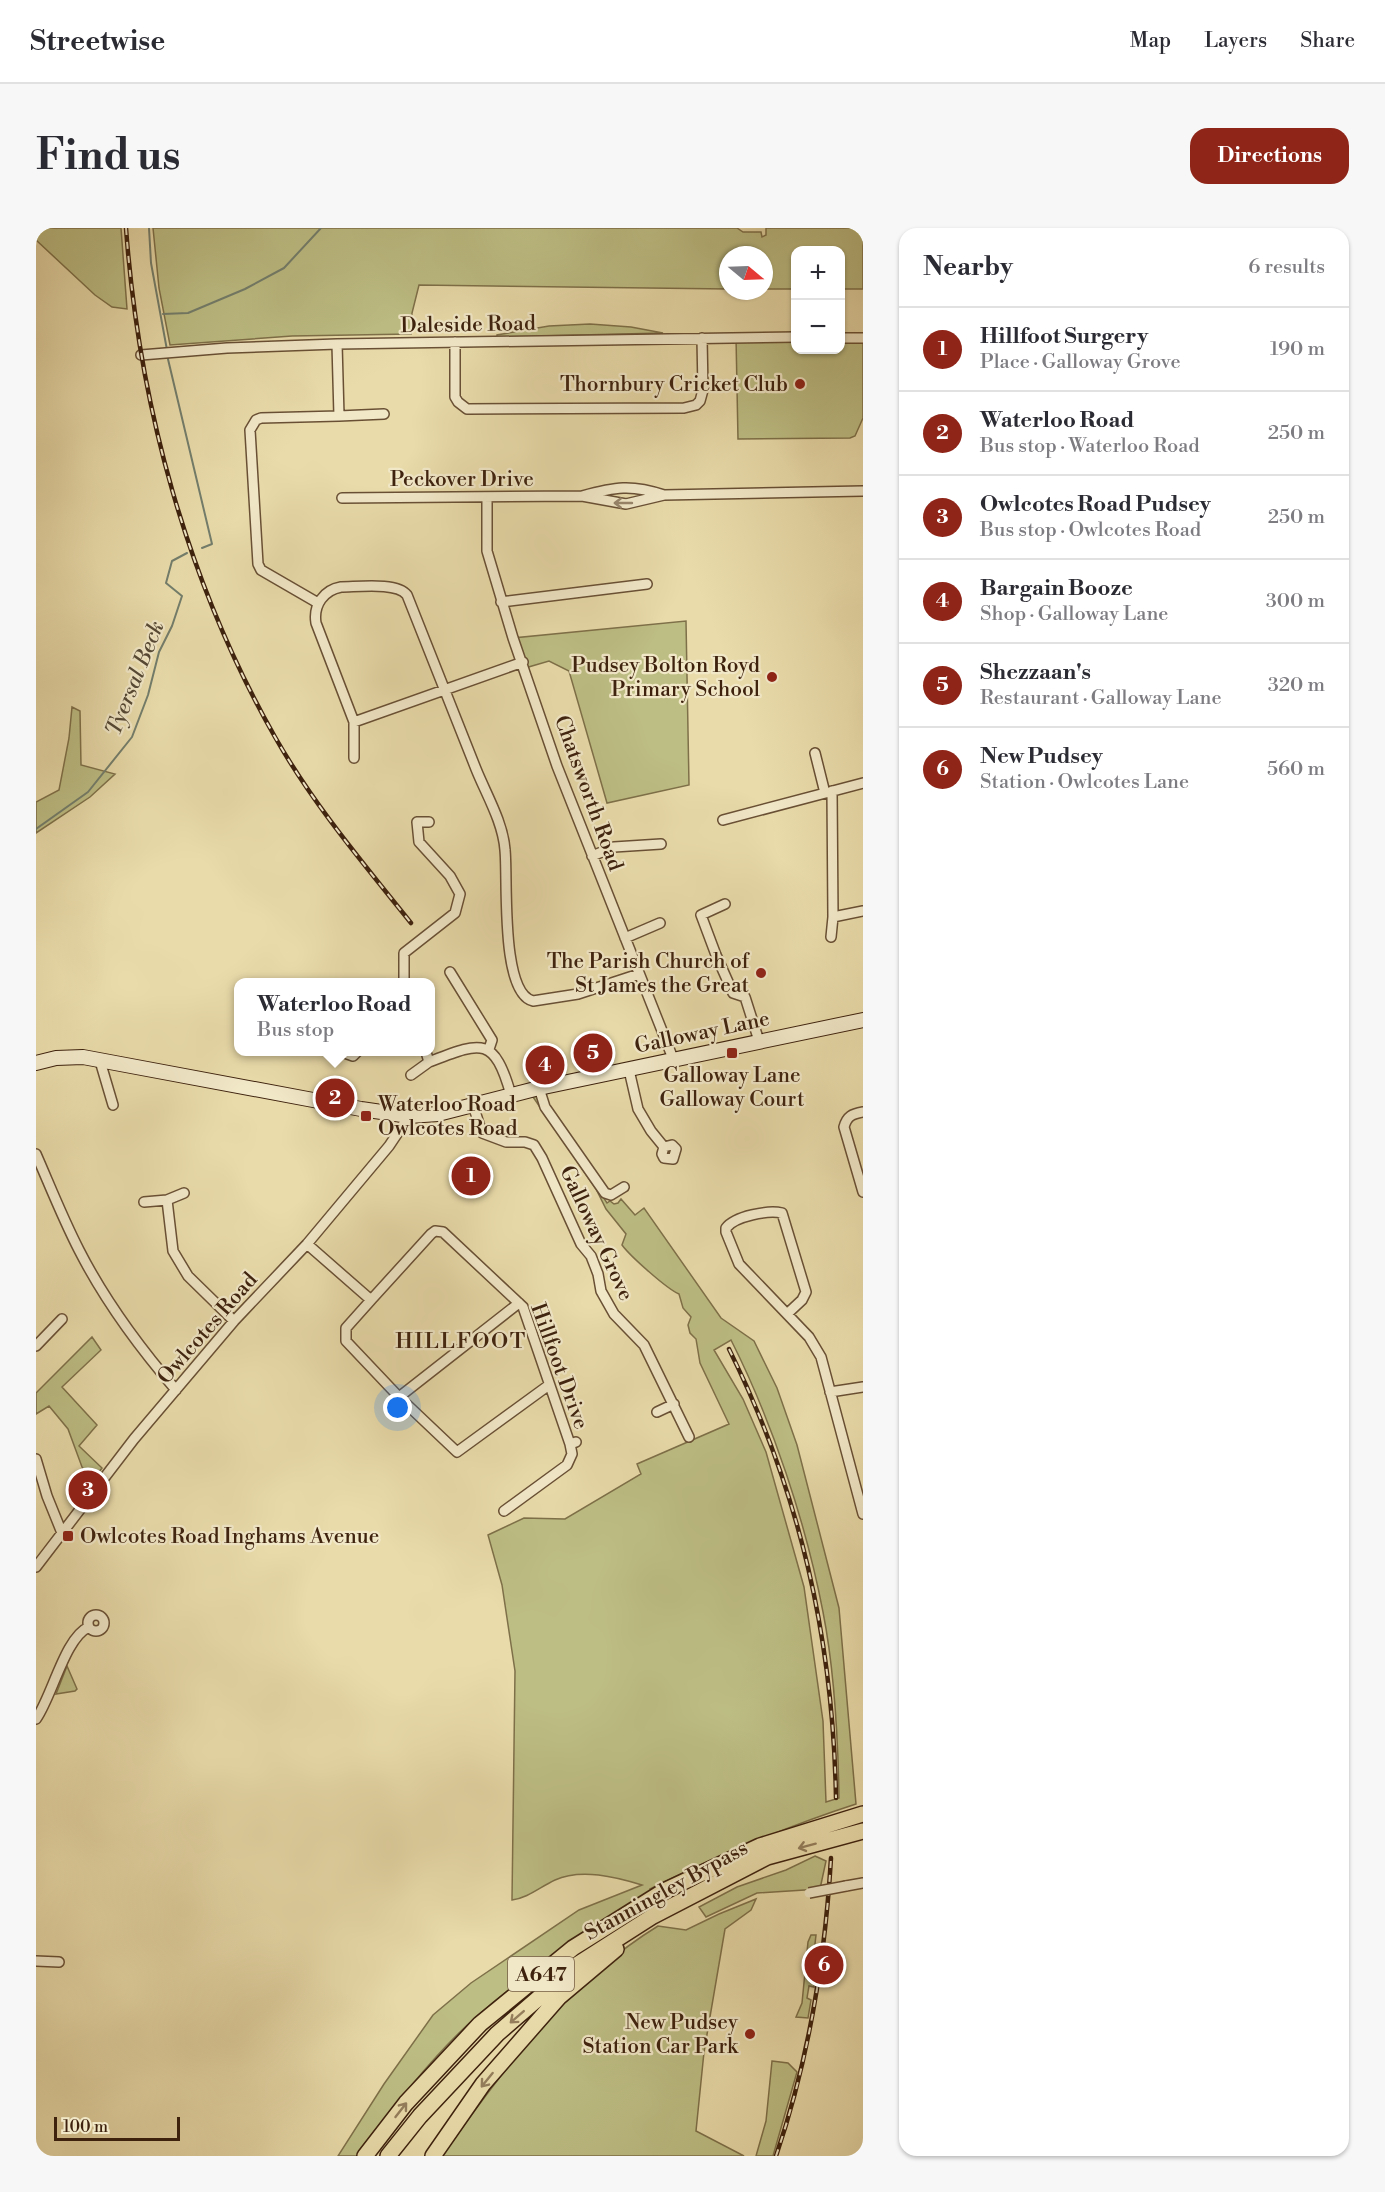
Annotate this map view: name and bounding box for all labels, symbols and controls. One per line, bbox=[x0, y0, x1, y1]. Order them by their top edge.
text: Streetwise bbox=[30, 24, 165, 59]
text: Map bbox=[1130, 28, 1171, 54]
text: Layers bbox=[1204, 28, 1267, 54]
text: Share bbox=[1300, 28, 1355, 54]
button: Directions bbox=[1190, 128, 1349, 184]
text: Find us bbox=[36, 130, 180, 183]
north arrow bbox=[719, 246, 773, 300]
map controls bbox=[791, 246, 845, 354]
button: + bbox=[791, 246, 845, 300]
text: Nearby bbox=[923, 251, 1013, 283]
text: 6 results bbox=[1248, 255, 1325, 280]
button: − bbox=[791, 300, 845, 354]
street label: Daleside Road bbox=[400, 311, 536, 339]
text: Hillfoot Surgery bbox=[980, 323, 1148, 350]
text: 1 bbox=[938, 337, 947, 362]
text: 190 m bbox=[1270, 337, 1325, 362]
text: Place · Galloway Grove bbox=[980, 350, 1181, 375]
place label: Thornbury Cricket Club bbox=[560, 372, 788, 398]
marker: Thornbury Cricket Club bbox=[793, 377, 807, 391]
text: Waterloo Road bbox=[980, 407, 1134, 434]
text: 2 bbox=[936, 421, 949, 446]
text: 250 m bbox=[1268, 421, 1325, 446]
text: Bus stop · Waterloo Road bbox=[980, 434, 1200, 459]
street label: Peckover Drive bbox=[390, 467, 534, 493]
text: Owlcotes Road Pudsey bbox=[980, 491, 1211, 518]
one-way arrow bbox=[614, 497, 634, 509]
text: 3 bbox=[936, 505, 949, 530]
text: 250 m bbox=[1268, 505, 1325, 530]
text: Bus stop · Owlcotes Road bbox=[980, 518, 1201, 543]
text: Bargain Booze bbox=[980, 575, 1133, 602]
text: 4 bbox=[936, 589, 949, 614]
text: 300 m bbox=[1266, 589, 1325, 614]
text: Shop · Galloway Lane bbox=[980, 602, 1168, 627]
water label: Tyersal Beck bbox=[100, 617, 171, 740]
place label: Pudsey Bolton Royd Primary School bbox=[571, 653, 760, 703]
text: Shezzaan's bbox=[980, 659, 1091, 686]
marker: Pudsey Bolton Royd Primary School bbox=[765, 670, 779, 684]
text: 5 bbox=[936, 673, 949, 698]
text: 320 m bbox=[1268, 673, 1325, 698]
text: Restaurant · Galloway Lane bbox=[980, 686, 1222, 711]
street label: Chatsworth Road bbox=[548, 712, 628, 875]
text: New Pudsey bbox=[980, 743, 1103, 770]
text: 6 bbox=[936, 757, 949, 782]
text: 560 m bbox=[1267, 757, 1325, 782]
text: Station · Owlcotes Lane bbox=[980, 770, 1189, 795]
place label: The Parish Church of St James the Great bbox=[547, 949, 750, 999]
marker: The Parish Church of St James the Great bbox=[754, 966, 768, 980]
popup bbox=[234, 978, 435, 1056]
text: Waterloo Road bbox=[257, 991, 412, 1018]
street label: Galloway Lane bbox=[632, 1006, 772, 1060]
text: Bus stop bbox=[257, 1018, 334, 1043]
pin: 5 bbox=[574, 1030, 612, 1076]
pin: 4 bbox=[526, 1042, 564, 1088]
marker: Galloway Lane Galloway Court bbox=[725, 1046, 739, 1060]
place label: Galloway Lane Galloway Court bbox=[660, 1063, 805, 1113]
pin: 2 bbox=[316, 1076, 354, 1120]
place label: Waterloo Road Owlcotes Road bbox=[377, 1092, 517, 1142]
marker: Waterloo Road Owlcotes Road bbox=[359, 1109, 373, 1123]
pin: 1 bbox=[452, 1154, 490, 1198]
street label: Galloway Grove bbox=[553, 1162, 639, 1305]
street label: Owlcotes Road bbox=[152, 1267, 263, 1390]
street label: Hillfoot Drive bbox=[524, 1300, 594, 1433]
district label: HILLFOOT bbox=[395, 1328, 527, 1355]
your location bbox=[383, 1393, 412, 1422]
pin: 3 bbox=[68, 1468, 108, 1512]
place label: Owlcotes Road Inghams Avenue bbox=[80, 1524, 379, 1550]
marker: Owlcotes Road Inghams Avenue bbox=[61, 1529, 75, 1543]
street label: Stanningley Bypass bbox=[580, 1835, 753, 1947]
one-way arrow bbox=[797, 1841, 816, 1852]
pin: 6 bbox=[804, 1942, 844, 1988]
road number: A647 bbox=[508, 1957, 574, 1991]
one-way arrow bbox=[509, 2010, 524, 2024]
place label: New Pudsey Station Car Park bbox=[582, 2010, 739, 2060]
marker: New Pudsey Station Car Park bbox=[743, 2027, 757, 2041]
one-way arrow bbox=[480, 2072, 494, 2087]
one-way arrow bbox=[395, 2102, 408, 2118]
scale bar bbox=[54, 2114, 180, 2142]
text: 100 m bbox=[63, 2117, 108, 2137]

